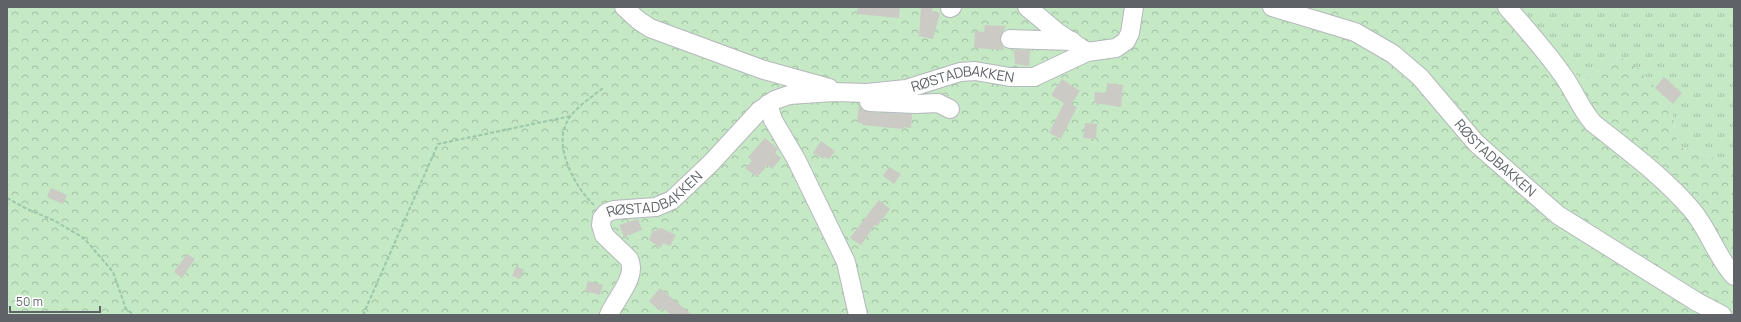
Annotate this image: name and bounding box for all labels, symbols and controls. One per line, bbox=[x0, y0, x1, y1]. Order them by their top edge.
street label: RØSTADBAKKEN bbox=[908, 61, 1016, 96]
street label: RØSTADBAKKEN bbox=[1451, 115, 1541, 201]
street label: RØSTADBAKKEN bbox=[603, 166, 706, 221]
scale bar bbox=[10, 288, 100, 314]
text: 50 m bbox=[16, 293, 43, 310]

